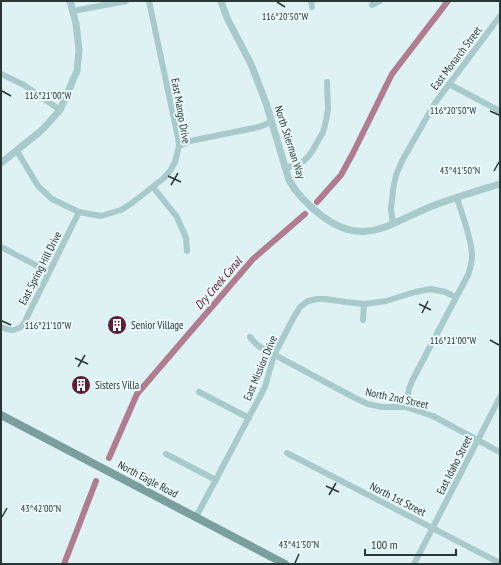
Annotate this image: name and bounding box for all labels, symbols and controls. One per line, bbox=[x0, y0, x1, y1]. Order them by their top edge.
text: 116°20'50"W bbox=[262, 10, 309, 23]
street label: East Monarch Street bbox=[428, 23, 484, 93]
street label: East Mango Drive bbox=[168, 77, 194, 145]
text: 116°21'00"W bbox=[25, 89, 72, 102]
street label: North Stierman Way bbox=[272, 104, 309, 181]
text: 116°20'50"W bbox=[430, 104, 477, 117]
text: 43°41'50"N bbox=[440, 164, 480, 177]
street label: East Spring Hill Drive bbox=[15, 228, 65, 307]
water label: Dry Creek Canal bbox=[191, 253, 246, 312]
building icon: Senior Village bbox=[106, 314, 128, 336]
place label: Senior Village bbox=[131, 318, 184, 332]
text: 116°21'10"W bbox=[25, 319, 72, 332]
street label: East Mission Drive bbox=[240, 333, 280, 403]
text: 116°21'00"W bbox=[430, 334, 477, 347]
building icon: Sisters Villa bbox=[70, 374, 92, 396]
place label: Sisters Villa bbox=[95, 378, 139, 392]
street label: North 2nd Street bbox=[364, 385, 430, 411]
street label: East Idaho Street bbox=[433, 433, 475, 497]
street label: North Eagle Road bbox=[115, 457, 181, 501]
street label: North 1st Street bbox=[368, 479, 428, 519]
text: 43°42'00"N bbox=[21, 502, 61, 515]
scale bar bbox=[365, 531, 456, 557]
text: 100 m bbox=[371, 537, 398, 552]
text: 43°41'50"N bbox=[279, 538, 319, 551]

